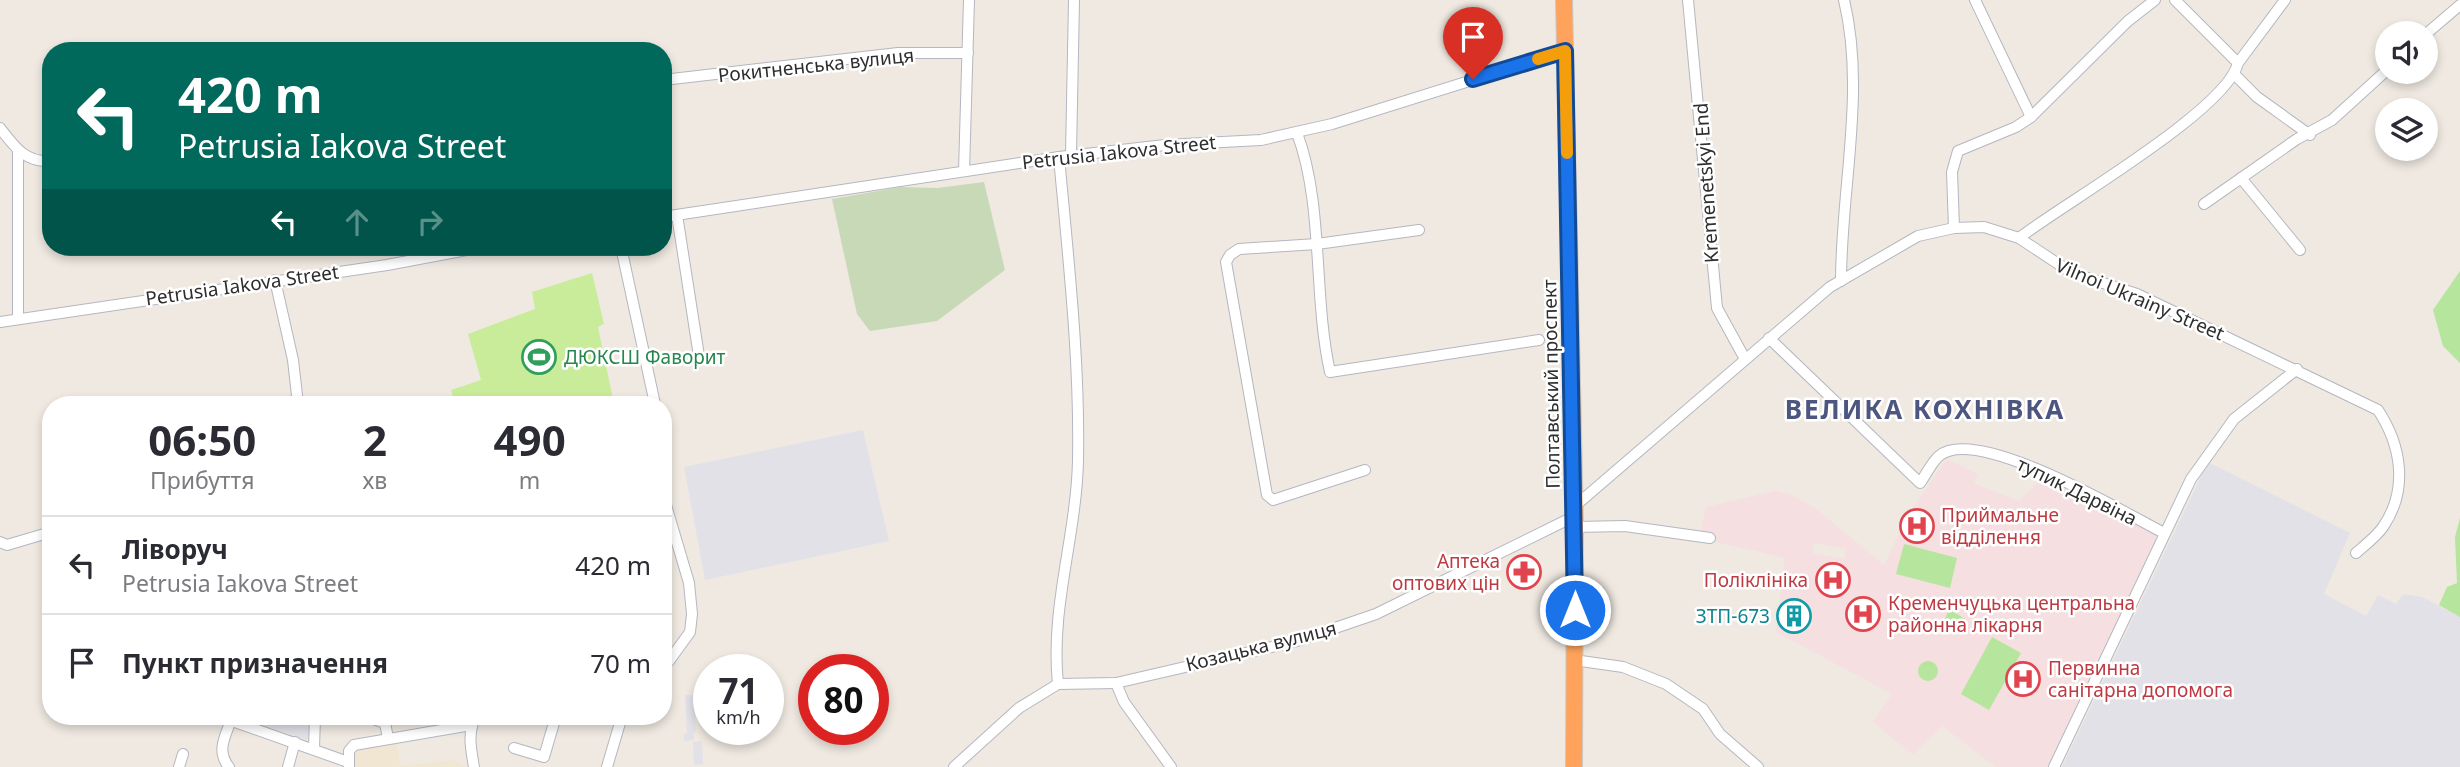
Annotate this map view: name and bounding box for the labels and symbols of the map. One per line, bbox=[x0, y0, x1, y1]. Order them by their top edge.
pin bbox=[1443, 7, 1503, 79]
street label: Рокитненська вулиця bbox=[717, 42, 915, 88]
street label: Kremenetskyi End bbox=[1687, 102, 1725, 264]
street label: Petrusia Iakova Street bbox=[1021, 129, 1217, 175]
street label: Vilnoi Ukrainy Street bbox=[2052, 252, 2228, 346]
street label: Petrusia Iakova Street bbox=[144, 259, 340, 311]
street label: Полтавський проспект bbox=[1536, 279, 1566, 489]
sports icon: ДЮКСШ Фаворит bbox=[520, 338, 558, 376]
place label: ДЮКСШ Фаворит bbox=[564, 344, 726, 370]
district label: ВЕЛИКА КОХНІВКА bbox=[1785, 391, 2065, 427]
street label: тупик Дарвіна bbox=[2013, 451, 2141, 531]
place label: Приймальне відділення bbox=[1941, 502, 2059, 550]
hospital icon: Приймальне відділення bbox=[1898, 507, 1936, 545]
place label: Аптека оптових цін bbox=[1392, 548, 1500, 596]
pharmacy icon: Аптека оптових цін bbox=[1505, 553, 1543, 591]
hospital icon: Поліклініка bbox=[1814, 561, 1852, 599]
place label: Поліклініка bbox=[1704, 567, 1808, 593]
position arrow bbox=[1538, 573, 1612, 647]
place label: Кременчуцька центральна районна лікарня bbox=[1888, 590, 2135, 638]
hospital icon: Кременчуцька центральна районна лікарня bbox=[1844, 595, 1882, 633]
building icon: ЗТП-673 bbox=[1775, 597, 1813, 635]
place label: ЗТП-673 bbox=[1696, 603, 1770, 629]
street label: Козацька вулиця bbox=[1183, 615, 1339, 677]
speed limit sign: 80 bbox=[798, 654, 889, 745]
place label: Первинна санітарна допомога bbox=[2048, 655, 2233, 703]
hospital icon: Первинна санітарна допомога bbox=[2004, 660, 2042, 698]

